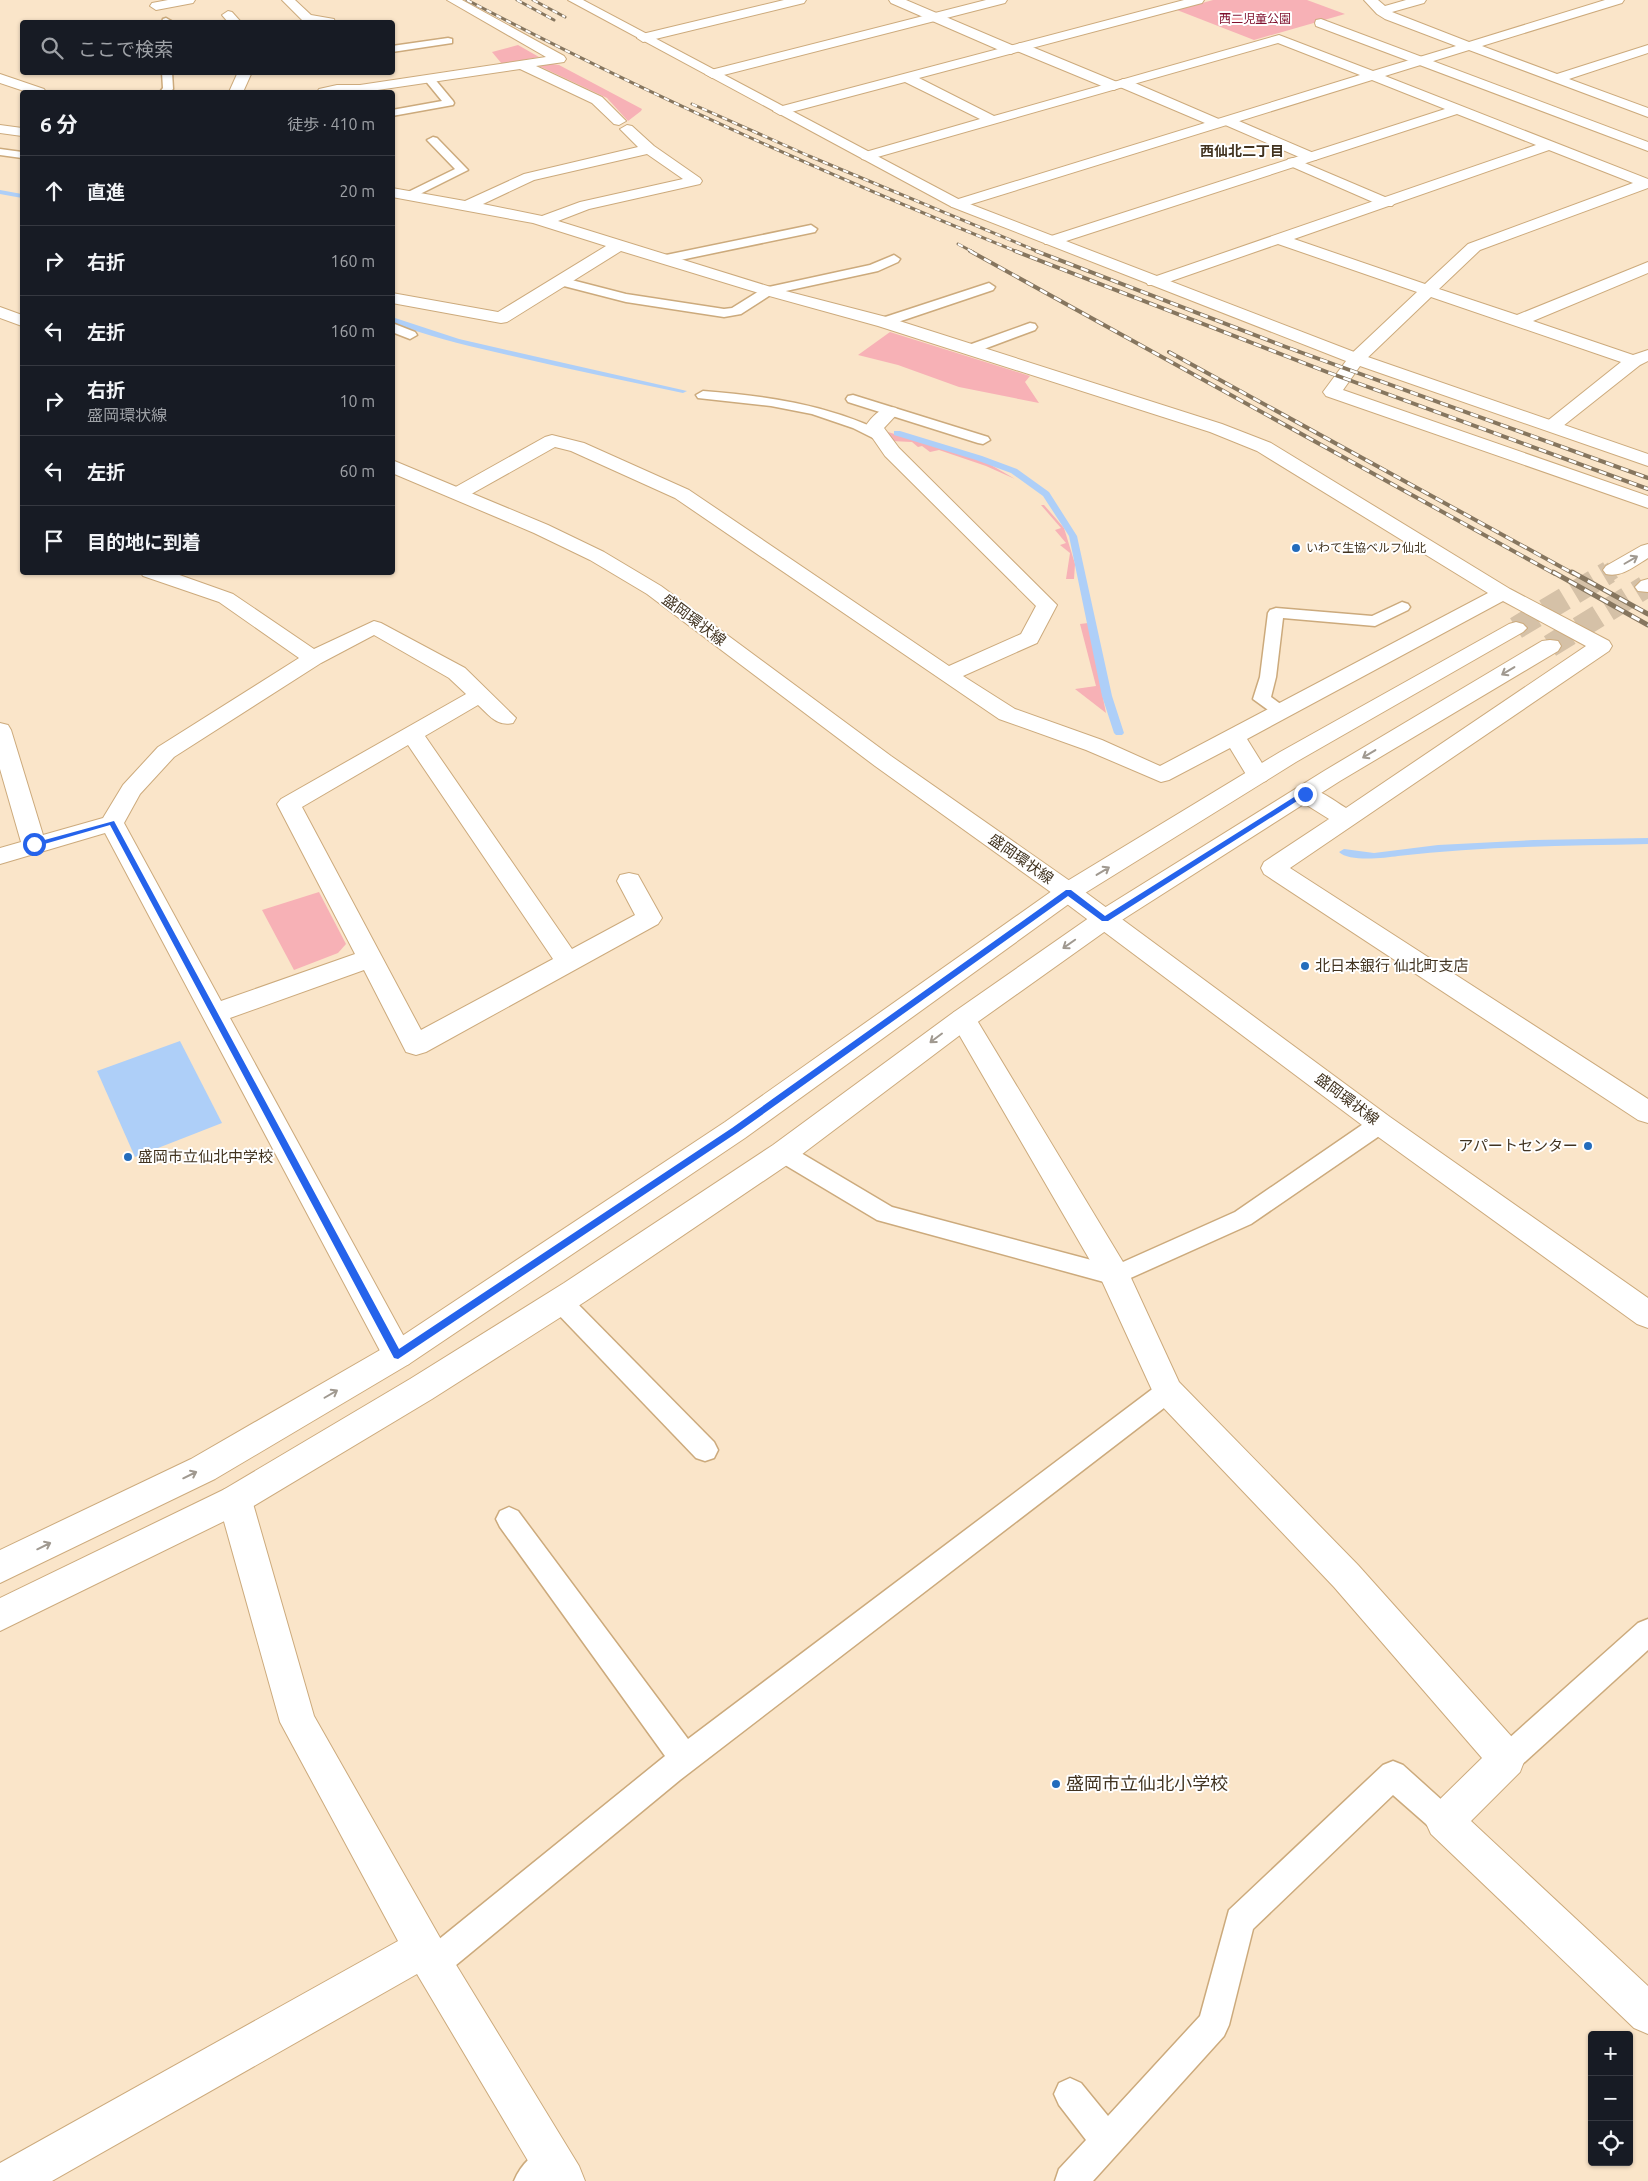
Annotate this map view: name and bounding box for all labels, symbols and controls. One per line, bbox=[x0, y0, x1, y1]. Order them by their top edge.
park label: 西二児童公園 bbox=[1219, 12, 1291, 25]
search box bbox=[20, 20, 395, 75]
icon: search bbox=[38, 34, 66, 62]
text: ここで検索 bbox=[78, 38, 173, 60]
text: 6 分 bbox=[40, 112, 78, 136]
text: 徒歩 · 410 m bbox=[287, 115, 375, 133]
district label: 西仙北二丁目 bbox=[1200, 143, 1284, 159]
icon: ahead bbox=[40, 177, 68, 205]
text: 直進 bbox=[87, 181, 125, 203]
text: 20 m bbox=[339, 182, 375, 200]
icon: right bbox=[40, 247, 68, 275]
text: 右折 bbox=[87, 251, 125, 273]
text: 160 m bbox=[330, 252, 375, 270]
icon: left bbox=[40, 317, 68, 345]
text: 左折 bbox=[87, 321, 125, 343]
text: 160 m bbox=[330, 322, 375, 340]
text: 右折 bbox=[87, 379, 125, 401]
icon: right bbox=[40, 387, 68, 415]
text: 10 m bbox=[339, 392, 375, 410]
text: 盛岡環状線 bbox=[87, 406, 167, 424]
icon: left bbox=[40, 457, 68, 485]
text: 左折 bbox=[87, 461, 125, 483]
text: 60 m bbox=[339, 462, 375, 480]
icon: arrive bbox=[40, 527, 68, 555]
text: 目的地に到着 bbox=[87, 531, 201, 553]
place label: いわて生協ベルフ仙北 bbox=[1306, 541, 1426, 554]
marker: いわて生協ベルフ仙北 bbox=[1290, 542, 1302, 554]
one-way arrow bbox=[1623, 554, 1637, 564]
street label: 盛岡環状線 bbox=[659, 590, 729, 649]
one-way arrow bbox=[1502, 666, 1516, 676]
one-way arrow bbox=[1362, 750, 1376, 760]
route end bbox=[1294, 783, 1317, 806]
street label: 盛岡環状線 bbox=[986, 830, 1057, 887]
route start bbox=[23, 833, 46, 856]
one-way arrow bbox=[1095, 866, 1109, 876]
one-way arrow bbox=[1062, 939, 1076, 949]
place label: 北日本銀行 仙北町支店 bbox=[1315, 957, 1468, 974]
marker: 北日本銀行 仙北町支店 bbox=[1299, 960, 1311, 972]
one-way arrow bbox=[930, 1033, 943, 1044]
street label: 盛岡環状線 bbox=[1312, 1069, 1382, 1128]
place label: アパートセンター bbox=[1458, 1137, 1578, 1154]
marker: アパートセンター bbox=[1582, 1140, 1594, 1152]
place label: 盛岡市立仙北中学校 bbox=[138, 1148, 273, 1165]
marker: 盛岡市立仙北中学校 bbox=[122, 1151, 134, 1163]
one-way arrow bbox=[323, 1389, 338, 1399]
one-way arrow bbox=[182, 1470, 197, 1479]
one-way arrow bbox=[36, 1541, 51, 1550]
place label: 盛岡市立仙北小学校 bbox=[1066, 1773, 1228, 1793]
marker: 盛岡市立仙北小学校 bbox=[1050, 1778, 1062, 1790]
map controls bbox=[1588, 2031, 1633, 2166]
button: + bbox=[1588, 2031, 1633, 2076]
button: − bbox=[1588, 2076, 1633, 2121]
button: locate bbox=[1588, 2121, 1633, 2166]

